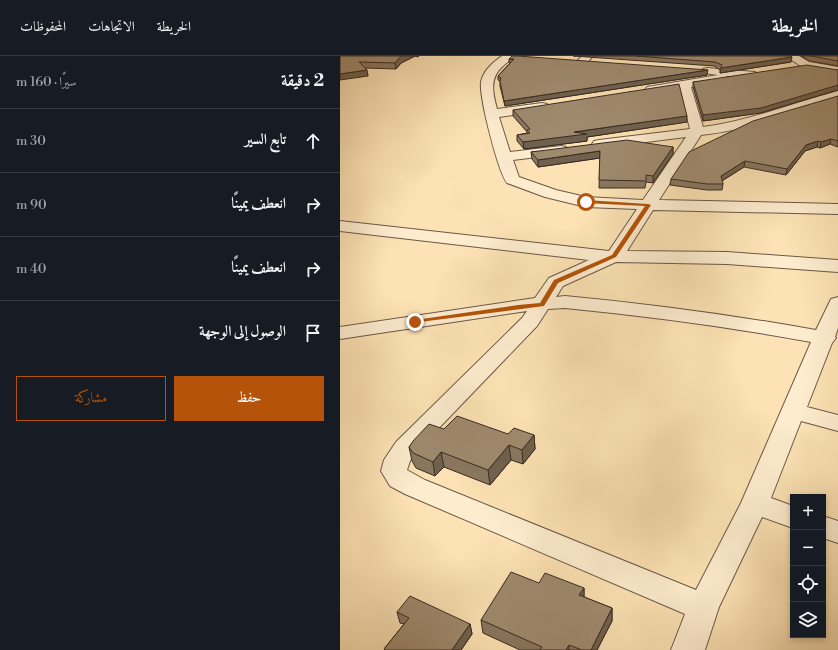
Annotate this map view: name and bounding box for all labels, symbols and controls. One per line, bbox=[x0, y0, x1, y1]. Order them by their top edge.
text: الخريطة bbox=[772, 14, 818, 38]
text: المحفوظات bbox=[20, 18, 66, 36]
text: الاتجاهات bbox=[88, 18, 135, 36]
text: الخريطة bbox=[157, 18, 191, 36]
text: 2 دقيقة bbox=[281, 70, 324, 92]
text: سيرًا · 160 m bbox=[16, 74, 77, 90]
text: تابع السير bbox=[244, 130, 286, 149]
icon: ahead bbox=[302, 130, 324, 152]
text: 30 m bbox=[16, 133, 46, 149]
route start bbox=[577, 193, 595, 211]
text: انعطف يمينًا bbox=[231, 194, 286, 213]
icon: right bbox=[302, 194, 324, 216]
text: 90 m bbox=[16, 197, 47, 213]
text: انعطف يمينًا bbox=[231, 258, 286, 277]
icon: right bbox=[302, 258, 324, 280]
text: 40 m bbox=[16, 261, 46, 277]
route end bbox=[406, 313, 424, 331]
text: الوصول إلى الوجهة bbox=[199, 322, 286, 341]
icon: arrive bbox=[302, 322, 324, 344]
button: مشاركة bbox=[16, 376, 166, 421]
button: حفظ bbox=[174, 376, 324, 421]
map controls bbox=[790, 494, 826, 638]
button: + bbox=[790, 494, 826, 530]
button: − bbox=[790, 530, 826, 566]
button: locate bbox=[790, 566, 826, 602]
button: layers bbox=[790, 602, 826, 638]

